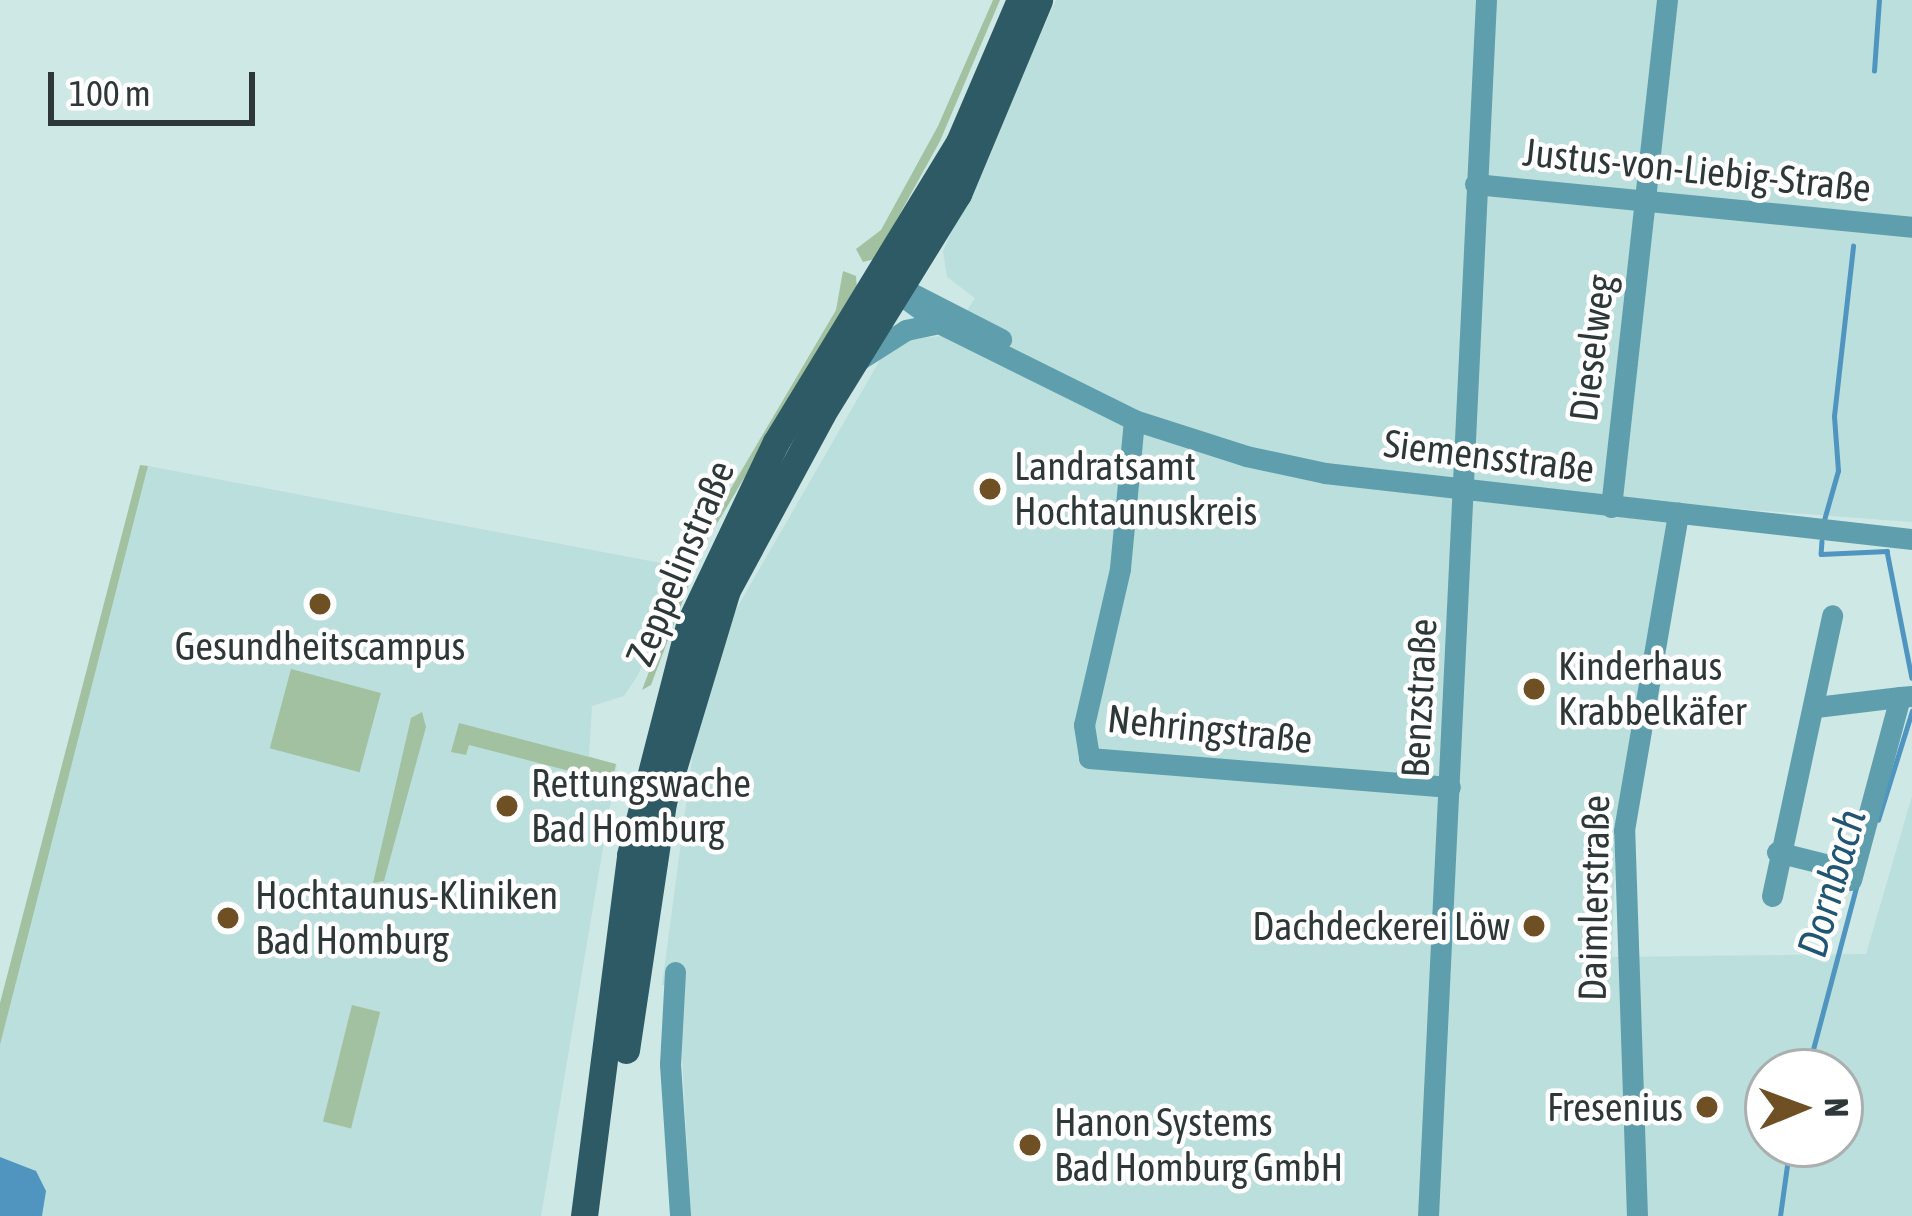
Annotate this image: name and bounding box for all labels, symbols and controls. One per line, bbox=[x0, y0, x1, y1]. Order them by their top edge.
scale bar bbox=[54, 48, 261, 122]
text: 100 m bbox=[69, 72, 151, 114]
street label: Justus-von-Liebig-Straße bbox=[1521, 128, 1873, 212]
street label: Dieselweg bbox=[1560, 272, 1624, 424]
street label: Siemensstraße bbox=[1381, 420, 1597, 492]
place label: Landratsamt Hochtaunuskreis bbox=[1014, 444, 1257, 535]
street label: Zeppelinstraße bbox=[616, 453, 744, 673]
marker: Landratsamt Hochtaunuskreis bbox=[977, 476, 1003, 502]
marker: Gesundheitscampus bbox=[307, 591, 333, 617]
street label: Benzstraße bbox=[1391, 617, 1447, 779]
place label: Gesundheitscampus bbox=[175, 623, 465, 669]
place label: Kinderhaus Krabbelkäfer bbox=[1558, 644, 1746, 735]
marker: Kinderhaus Krabbelkäfer bbox=[1521, 676, 1547, 702]
street label: Nehringstraße bbox=[1105, 695, 1315, 763]
place label: Rettungswache Bad Homburg bbox=[531, 761, 751, 852]
marker: Rettungswache Bad Homburg bbox=[494, 793, 520, 819]
street label: Daimlerstraße bbox=[1569, 795, 1619, 1001]
water label: Dornbach bbox=[1786, 803, 1876, 963]
place label: Hochtaunus-Kliniken Bad Homburg bbox=[255, 873, 558, 964]
marker: Hochtaunus-Kliniken Bad Homburg bbox=[212, 902, 244, 934]
place label: Dachdeckerei Löw bbox=[1252, 903, 1510, 949]
marker: Dachdeckerei Löw bbox=[1521, 913, 1547, 939]
north arrow bbox=[1744, 1048, 1864, 1168]
place label: Fresenius bbox=[1547, 1084, 1683, 1130]
marker: Fresenius bbox=[1694, 1094, 1720, 1120]
text: N bbox=[1818, 1097, 1856, 1117]
place label: Hanon Systems Bad Homburg GmbH bbox=[1054, 1100, 1343, 1191]
marker: Hanon Systems Bad Homburg GmbH bbox=[1017, 1132, 1043, 1158]

